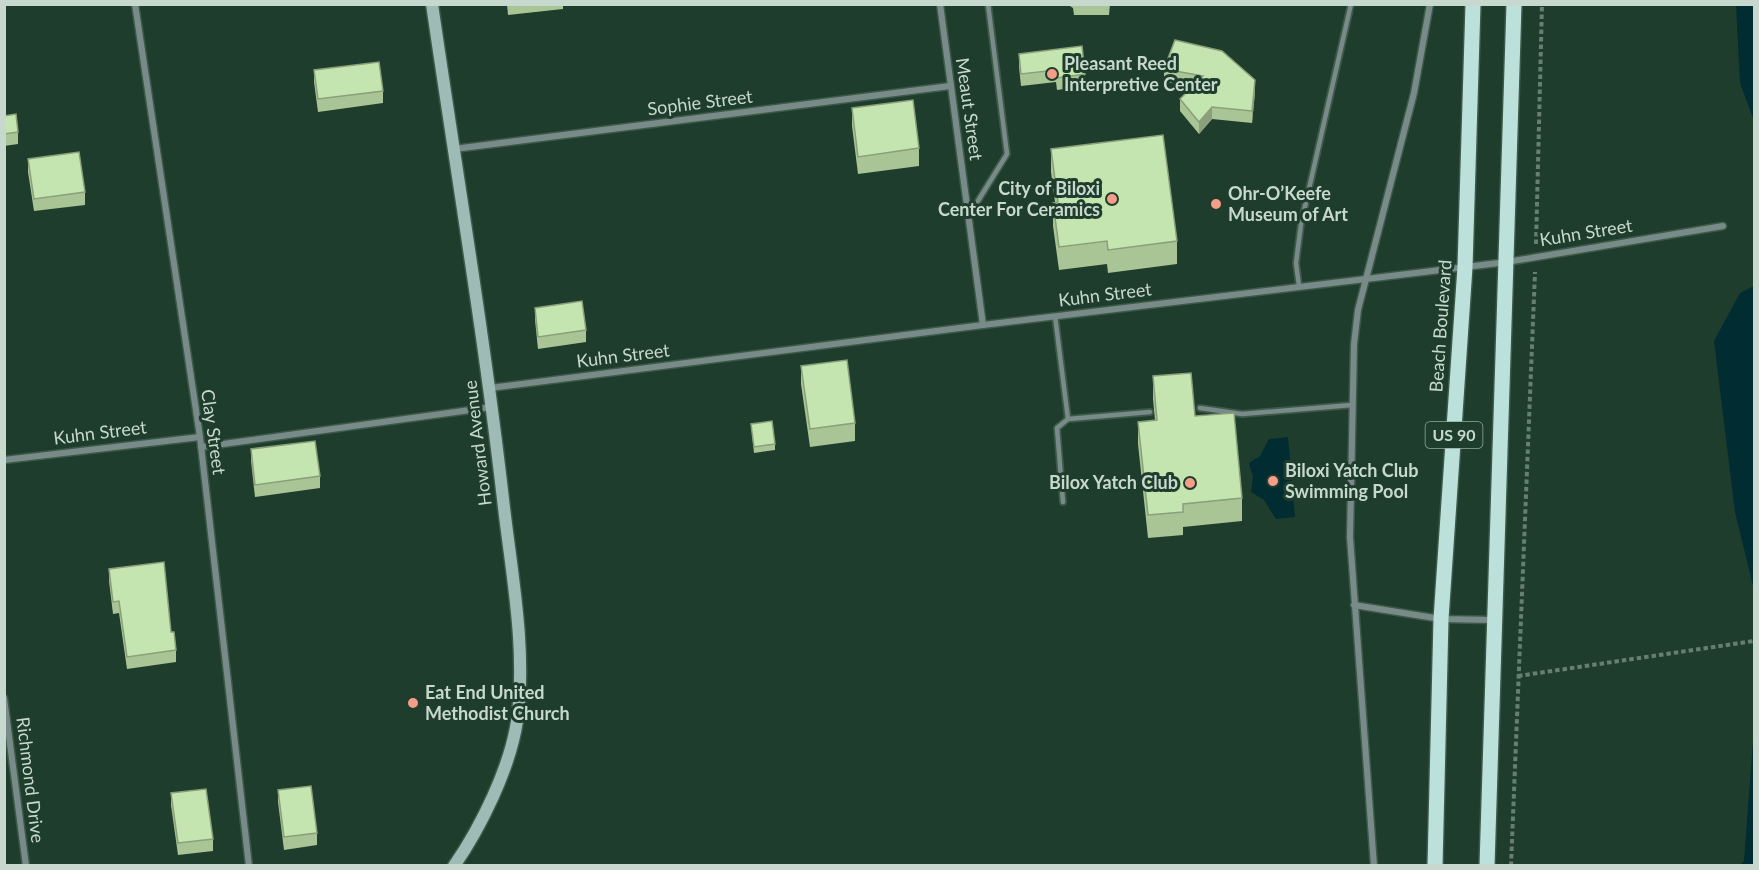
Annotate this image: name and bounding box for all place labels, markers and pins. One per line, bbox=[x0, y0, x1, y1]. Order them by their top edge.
place label: Pleasant Reed Interpretive Center bbox=[1064, 52, 1218, 95]
marker: Pleasant Reed Interpretive Center bbox=[1045, 67, 1059, 81]
place label: City of Biloxi Center For Ceramics bbox=[938, 177, 1100, 220]
place label: Ohr-O’Keefe Museum of Art bbox=[1228, 182, 1348, 225]
marker: City of Biloxi Center For Ceramics bbox=[1105, 192, 1119, 206]
marker: Ohr-O’Keefe Museum of Art bbox=[1209, 197, 1223, 211]
place label: Biloxi Yatch Club Swimming Pool bbox=[1285, 459, 1418, 502]
place label: Bilox Yatch Club bbox=[1049, 471, 1178, 493]
marker: Biloxi Yatch Club Swimming Pool bbox=[1266, 474, 1280, 488]
marker: Bilox Yatch Club bbox=[1183, 476, 1197, 490]
place label: Eat End United Methodist Church bbox=[425, 681, 570, 724]
marker: Eat End United Methodist Church bbox=[406, 696, 420, 710]

